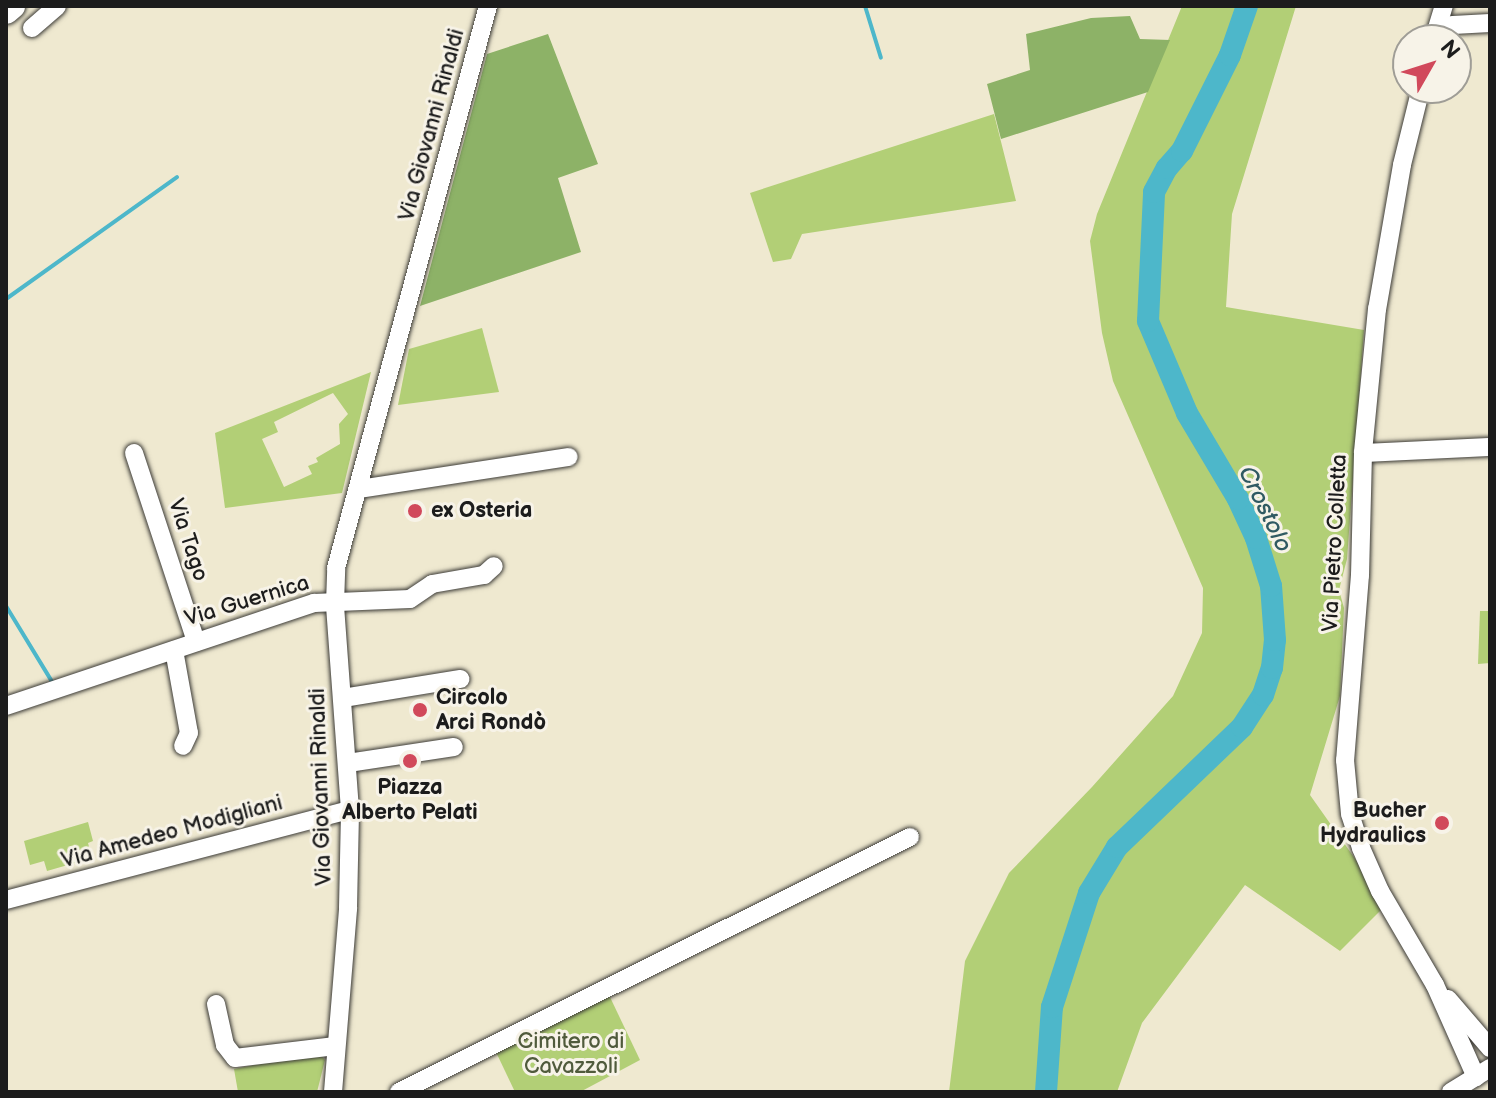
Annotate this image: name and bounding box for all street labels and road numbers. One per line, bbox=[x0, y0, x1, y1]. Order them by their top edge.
street label: Via Giovanni Rinaldi bbox=[394, 26, 470, 224]
street label: Via Pietro Colletta bbox=[1317, 453, 1353, 633]
street label: Via Tago bbox=[162, 495, 214, 585]
street label: Via Guernica bbox=[182, 570, 312, 632]
street label: Via Giovanni Rinaldi bbox=[304, 688, 338, 886]
street label: Via Amedeo Modigliani bbox=[59, 790, 285, 874]

